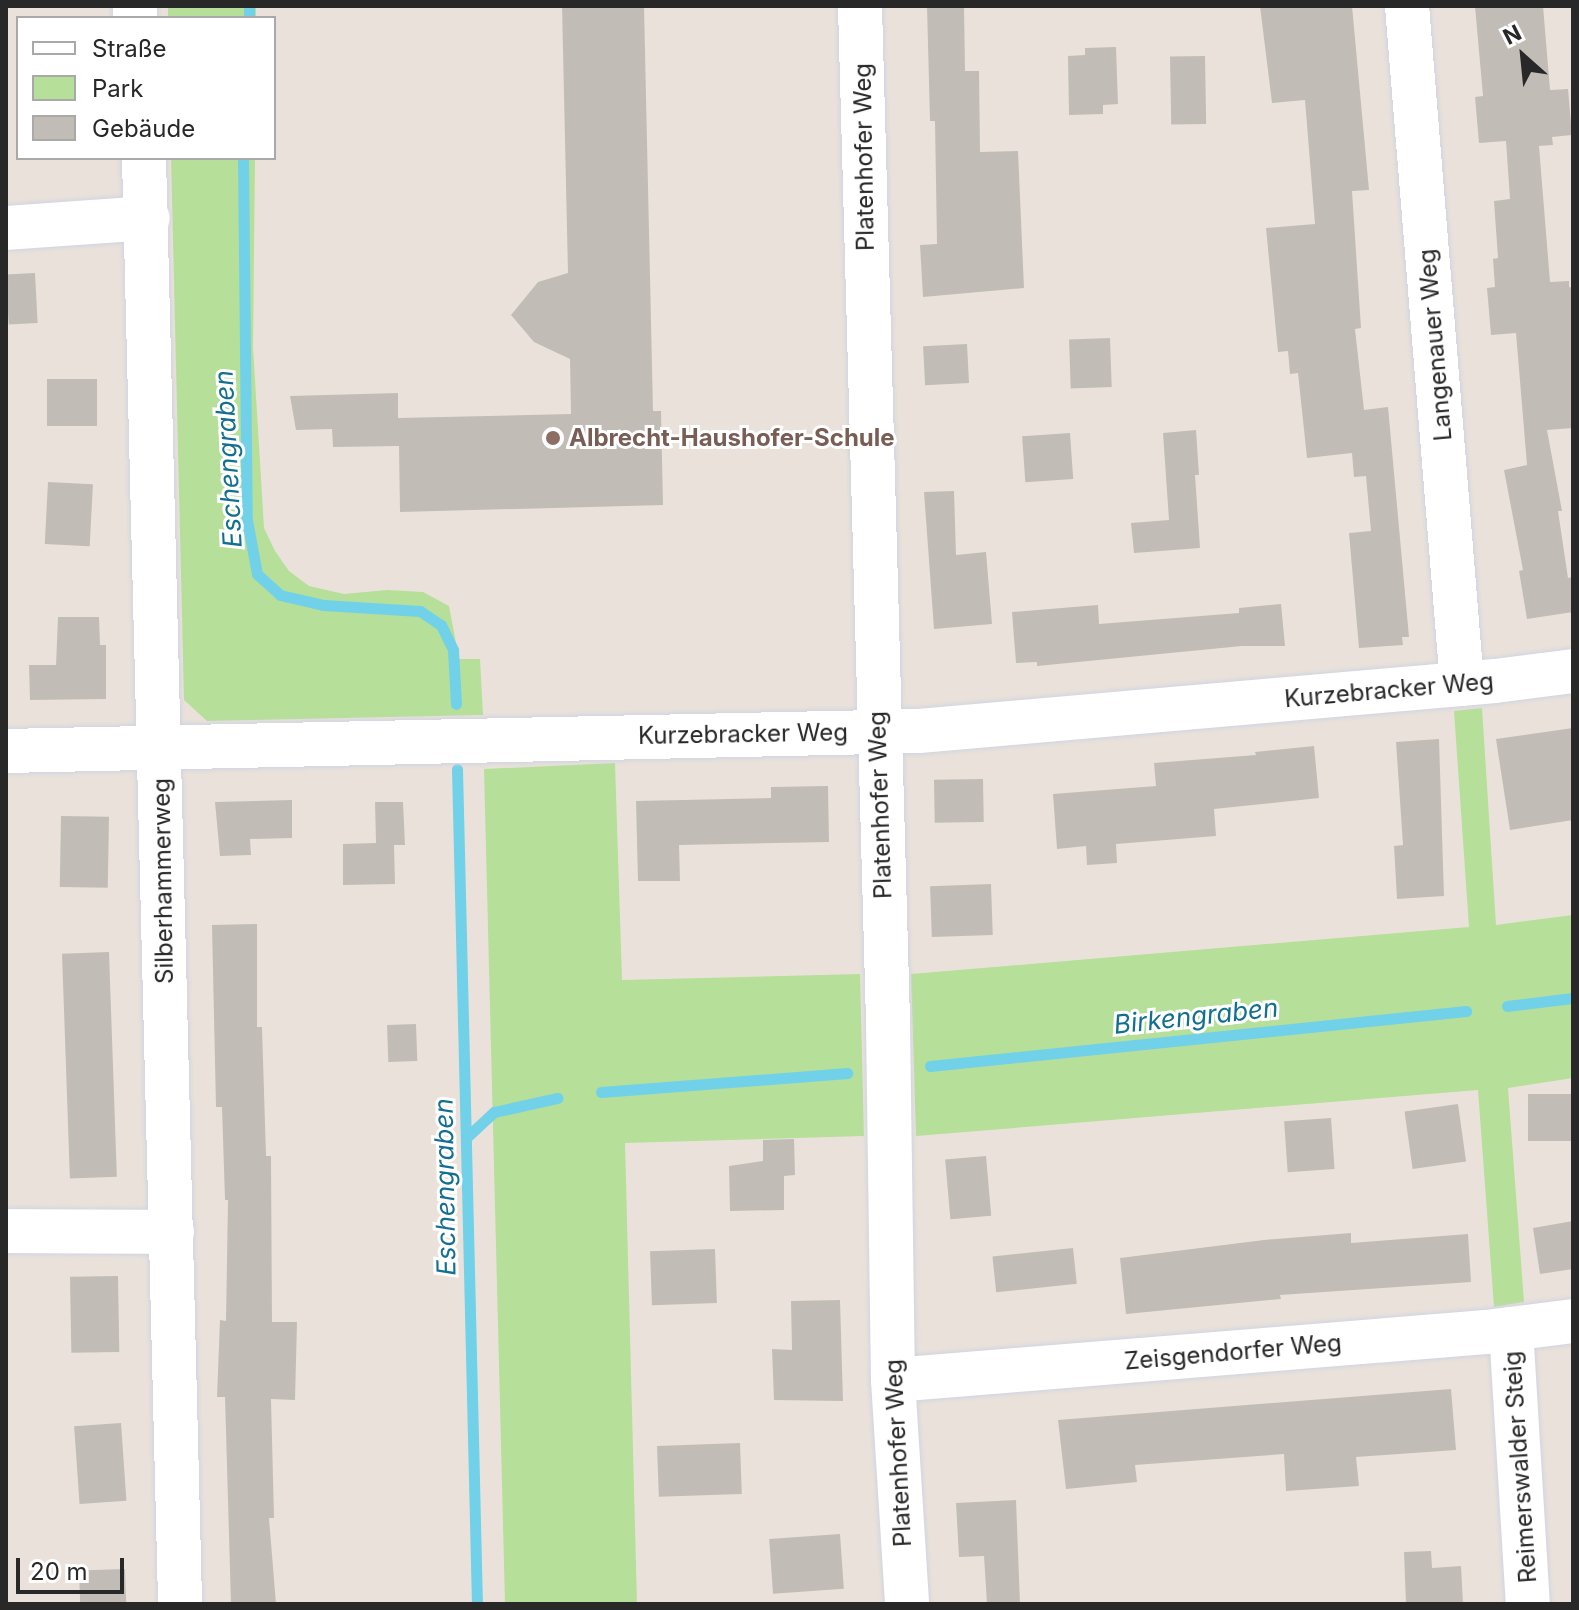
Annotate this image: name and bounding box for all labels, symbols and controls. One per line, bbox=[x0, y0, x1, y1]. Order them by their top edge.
legend bbox=[16, 16, 276, 160]
north arrow bbox=[1483, 16, 1563, 96]
text: N bbox=[1499, 19, 1525, 50]
text: Straße bbox=[92, 34, 167, 63]
street label: Platenhofer Weg bbox=[848, 63, 880, 251]
text: Park bbox=[92, 74, 143, 103]
text: Gebäude bbox=[92, 114, 195, 143]
street label: Langenauer Weg bbox=[1412, 248, 1458, 442]
water label: Eschengraben bbox=[208, 370, 248, 548]
place label: Albrecht-Haushofer-Schule bbox=[569, 424, 895, 452]
marker: Albrecht-Haushofer-Schule bbox=[544, 429, 562, 447]
street label: Kurzebracker Weg bbox=[1283, 667, 1495, 713]
street label: Platenhofer Weg bbox=[862, 711, 898, 899]
street label: Kurzebracker Weg bbox=[638, 718, 848, 750]
street label: Silberhammerweg bbox=[147, 778, 179, 984]
water label: Birkengraben bbox=[1112, 992, 1280, 1040]
water label: Eschengraben bbox=[428, 1098, 462, 1276]
street label: Zeisgendorfer Weg bbox=[1123, 1328, 1343, 1376]
street label: Reimerswalder Steig bbox=[1498, 1350, 1542, 1584]
street label: Platenhofer Weg bbox=[879, 1358, 917, 1548]
scale bar bbox=[20, 1542, 128, 1592]
text: 20 m bbox=[30, 1557, 88, 1586]

